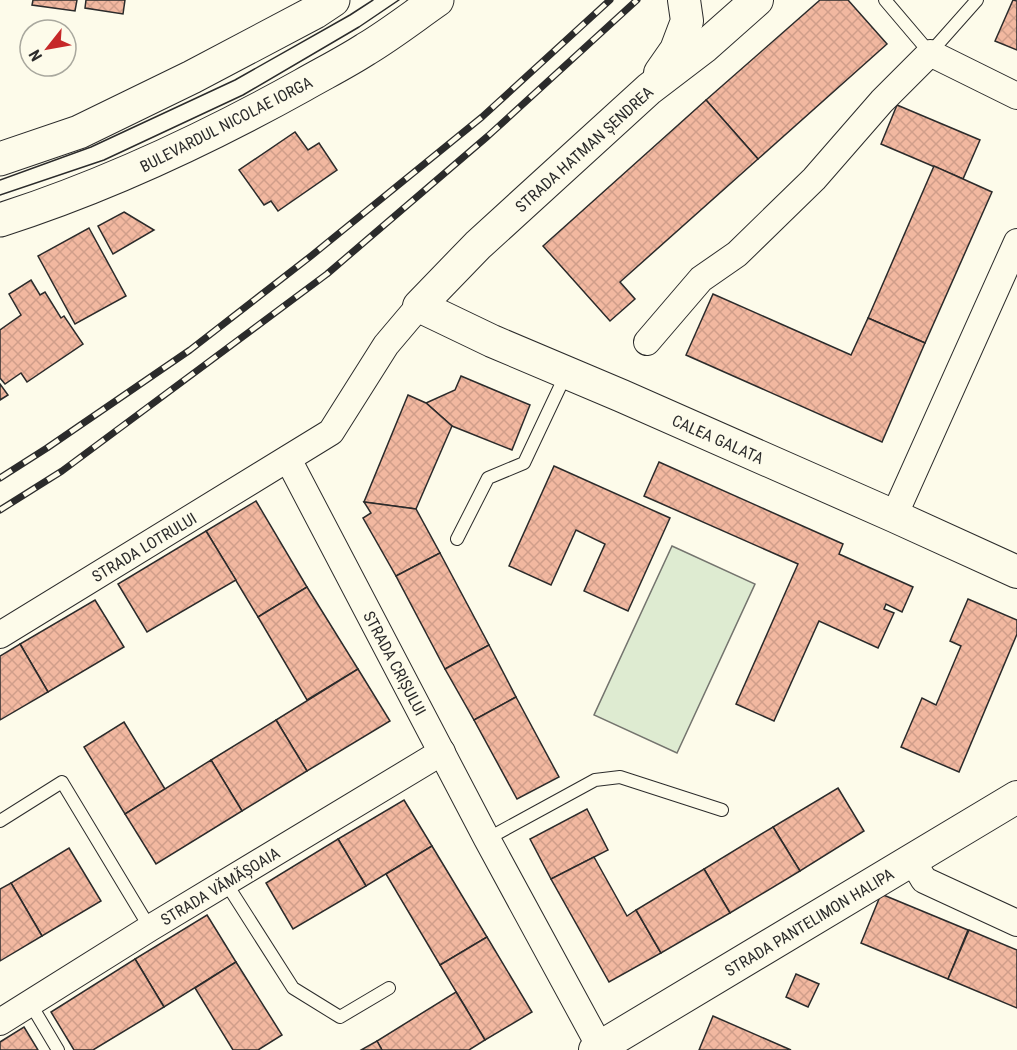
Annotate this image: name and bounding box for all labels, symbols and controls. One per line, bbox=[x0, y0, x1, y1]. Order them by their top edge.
north arrow bbox=[18, 18, 78, 78]
text: N bbox=[25, 46, 46, 65]
street label: BULEVARDUL NICOLAE IORGA bbox=[137, 73, 316, 176]
street label: STRADA HATMAN ȘENDREA bbox=[512, 82, 658, 217]
street label: CALEA GALATA bbox=[669, 411, 767, 468]
street label: STRADA LOTRULUI bbox=[88, 509, 200, 586]
street label: STRADA CRIȘULUI bbox=[358, 608, 430, 719]
street label: STRADA VĂMĂȘOAIA bbox=[157, 843, 284, 930]
street label: STRADA PANTELIMON HALIPA bbox=[721, 864, 897, 981]

